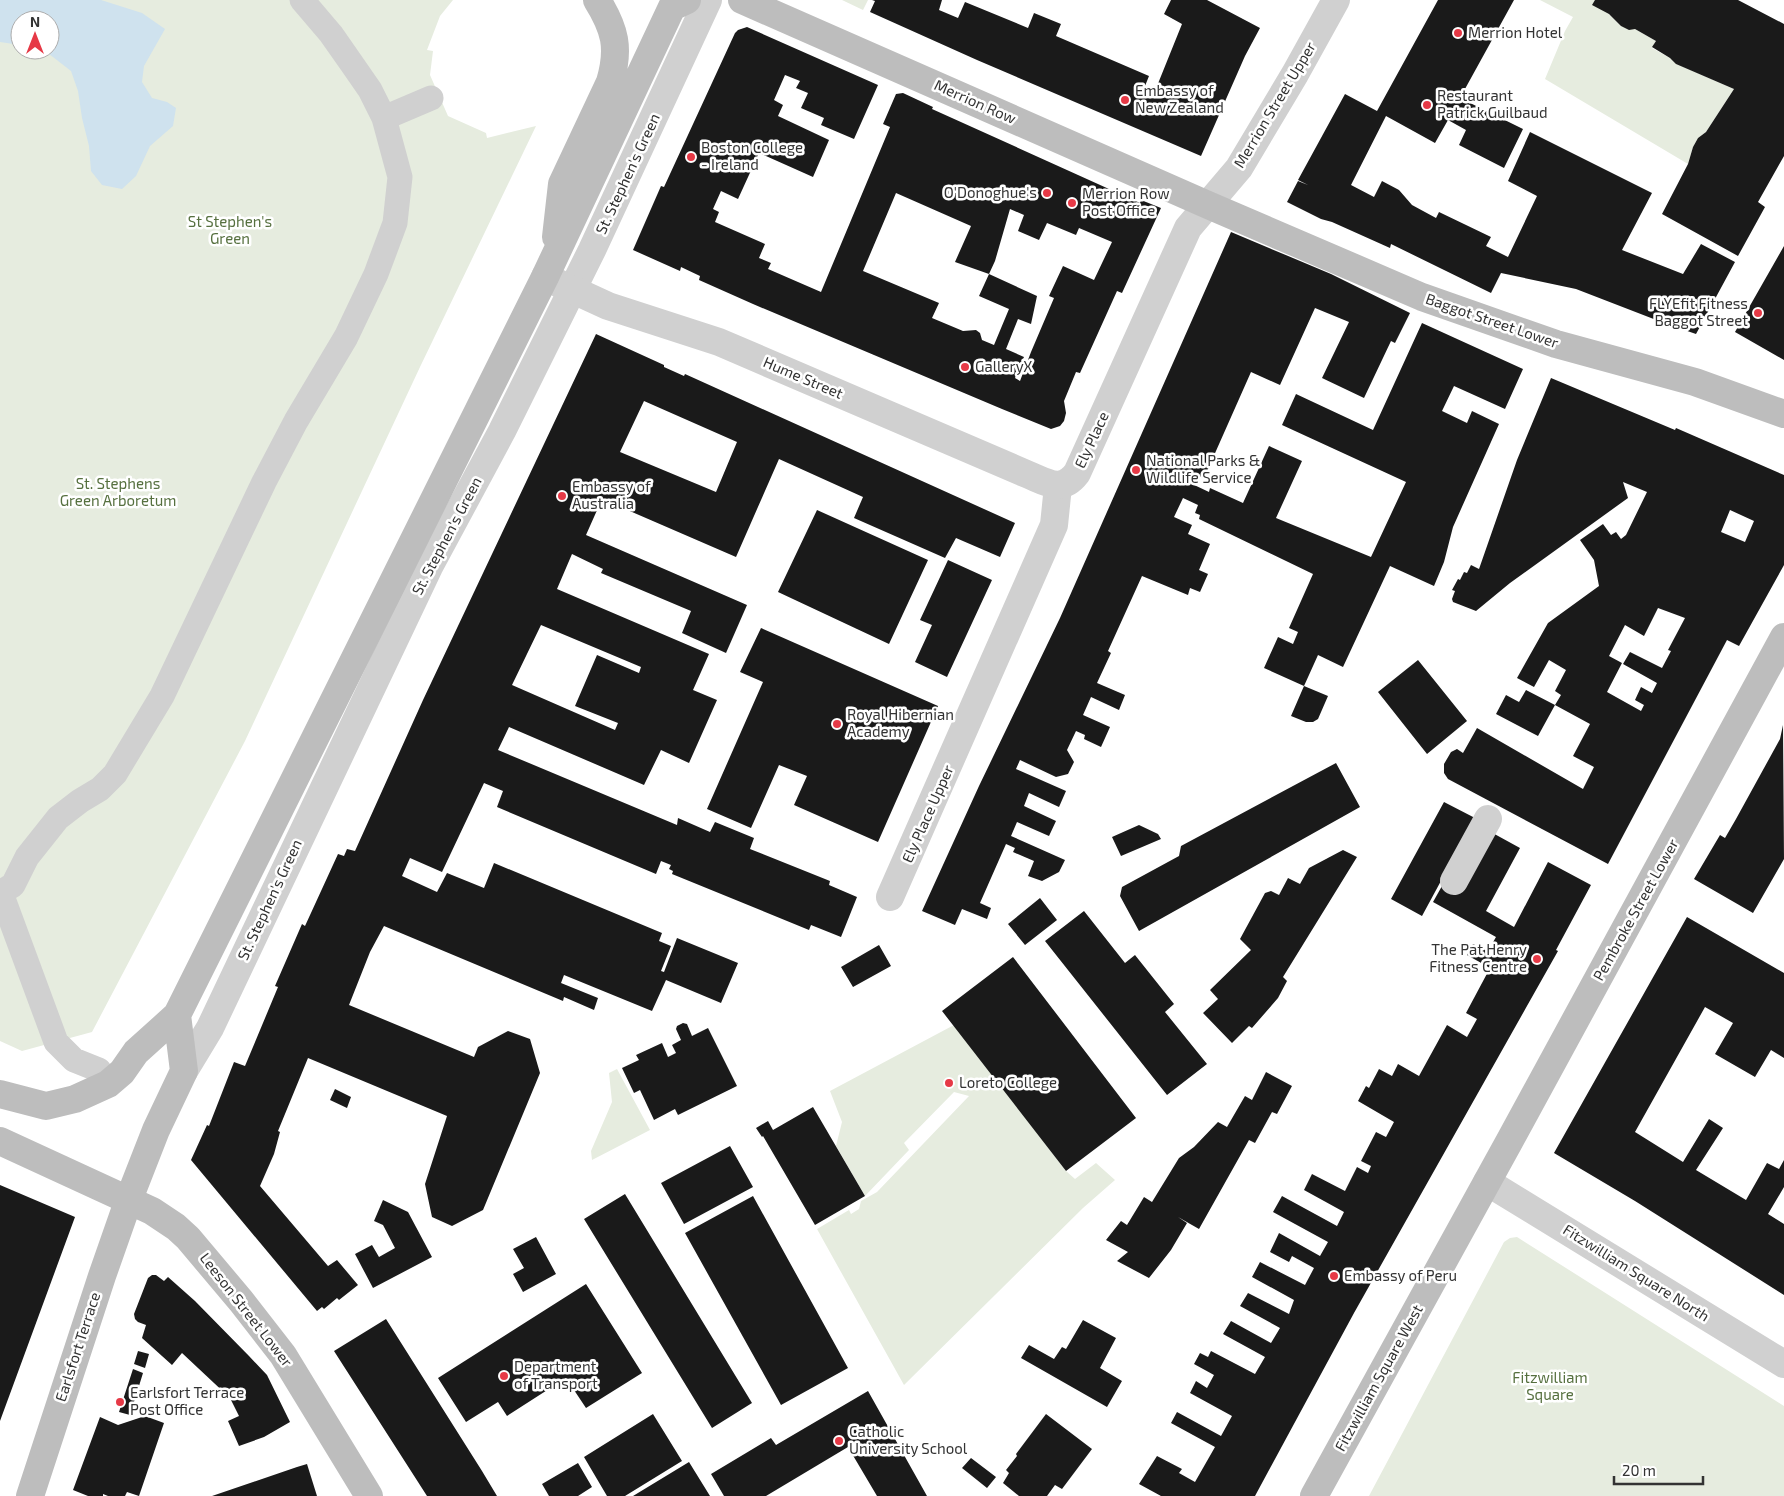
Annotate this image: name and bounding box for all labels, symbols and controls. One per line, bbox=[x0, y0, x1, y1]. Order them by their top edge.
north arrow bbox=[10, 10, 60, 60]
text: N bbox=[30, 13, 40, 30]
place label: Merrion Hotel bbox=[1468, 23, 1563, 41]
marker: Merrion Hotel bbox=[1452, 27, 1464, 39]
street label: Merrion Street Upper bbox=[1229, 38, 1319, 171]
street label: Merrion Row bbox=[932, 75, 1019, 127]
place label: Embassy of New Zealand bbox=[1135, 81, 1224, 116]
place label: Restaurant Patrick Guilbaud bbox=[1437, 86, 1548, 121]
marker: Embassy of New Zealand bbox=[1119, 94, 1131, 106]
marker: Restaurant Patrick Guilbaud bbox=[1421, 99, 1433, 111]
street label: St. Stephen's Green bbox=[591, 110, 663, 237]
place label: Boston College - Ireland bbox=[701, 138, 803, 173]
marker: Boston College - Ireland bbox=[685, 151, 697, 163]
place label: O'Donoghue's bbox=[944, 183, 1037, 201]
place label: Merrion Row Post Office bbox=[1082, 184, 1170, 219]
marker: O'Donoghue's bbox=[1041, 187, 1053, 199]
marker: Merrion Row Post Office bbox=[1066, 197, 1078, 209]
park label: St Stephen's Green bbox=[188, 212, 272, 247]
street label: Baggot Street Lower bbox=[1424, 289, 1561, 351]
place label: FLYEfit Fitness Baggot Street bbox=[1649, 294, 1748, 329]
marker: FLYEfit Fitness Baggot Street bbox=[1752, 307, 1764, 319]
street label: Hume Street bbox=[761, 352, 846, 402]
place label: GalleryX bbox=[975, 357, 1032, 375]
marker: GalleryX bbox=[959, 361, 971, 373]
street label: Ely Place bbox=[1070, 408, 1112, 471]
place label: National Parks & Wildlife Service bbox=[1146, 451, 1260, 486]
marker: National Parks & Wildlife Service bbox=[1130, 464, 1142, 476]
street label: St. Stephen's Green bbox=[407, 473, 485, 598]
park label: St. Stephens Green Arboretum bbox=[60, 474, 176, 509]
place label: Embassy of Australia bbox=[572, 477, 651, 512]
marker: Embassy of Australia bbox=[556, 490, 568, 502]
place label: Royal Hibernian Academy bbox=[847, 705, 954, 740]
marker: Royal Hibernian Academy bbox=[831, 718, 843, 730]
street label: Ely Place Upper bbox=[897, 762, 957, 865]
street label: St. Stephen's Green bbox=[233, 836, 305, 963]
street label: Pembroke Street Lower bbox=[1589, 836, 1682, 984]
place label: The Pat Henry Fitness Centre bbox=[1429, 940, 1527, 975]
marker: The Pat Henry Fitness Centre bbox=[1531, 953, 1543, 965]
place label: Loreto College bbox=[959, 1073, 1057, 1091]
marker: Loreto College bbox=[943, 1077, 955, 1089]
street label: Fitzwilliam Square North bbox=[1560, 1220, 1713, 1325]
street label: Leeson Street Lower bbox=[197, 1249, 297, 1370]
place label: Embassy of Peru bbox=[1344, 1266, 1457, 1284]
marker: Embassy of Peru bbox=[1328, 1270, 1340, 1282]
street label: Earlsfort Terrace bbox=[51, 1290, 103, 1404]
street label: Fitzwilliam Square West bbox=[1330, 1301, 1426, 1454]
place label: Department of Transport bbox=[514, 1357, 598, 1392]
park label: Fitzwilliam Square bbox=[1512, 1368, 1588, 1403]
marker: Department of Transport bbox=[498, 1370, 510, 1382]
place label: Earlsfort Terrace Post Office bbox=[130, 1383, 244, 1418]
marker: Earlsfort Terrace Post Office bbox=[114, 1396, 126, 1408]
place label: Catholic University School bbox=[849, 1422, 968, 1457]
marker: Catholic University School bbox=[833, 1435, 845, 1447]
scale bar bbox=[1614, 1454, 1703, 1486]
text: 20 m bbox=[1622, 1461, 1656, 1479]

